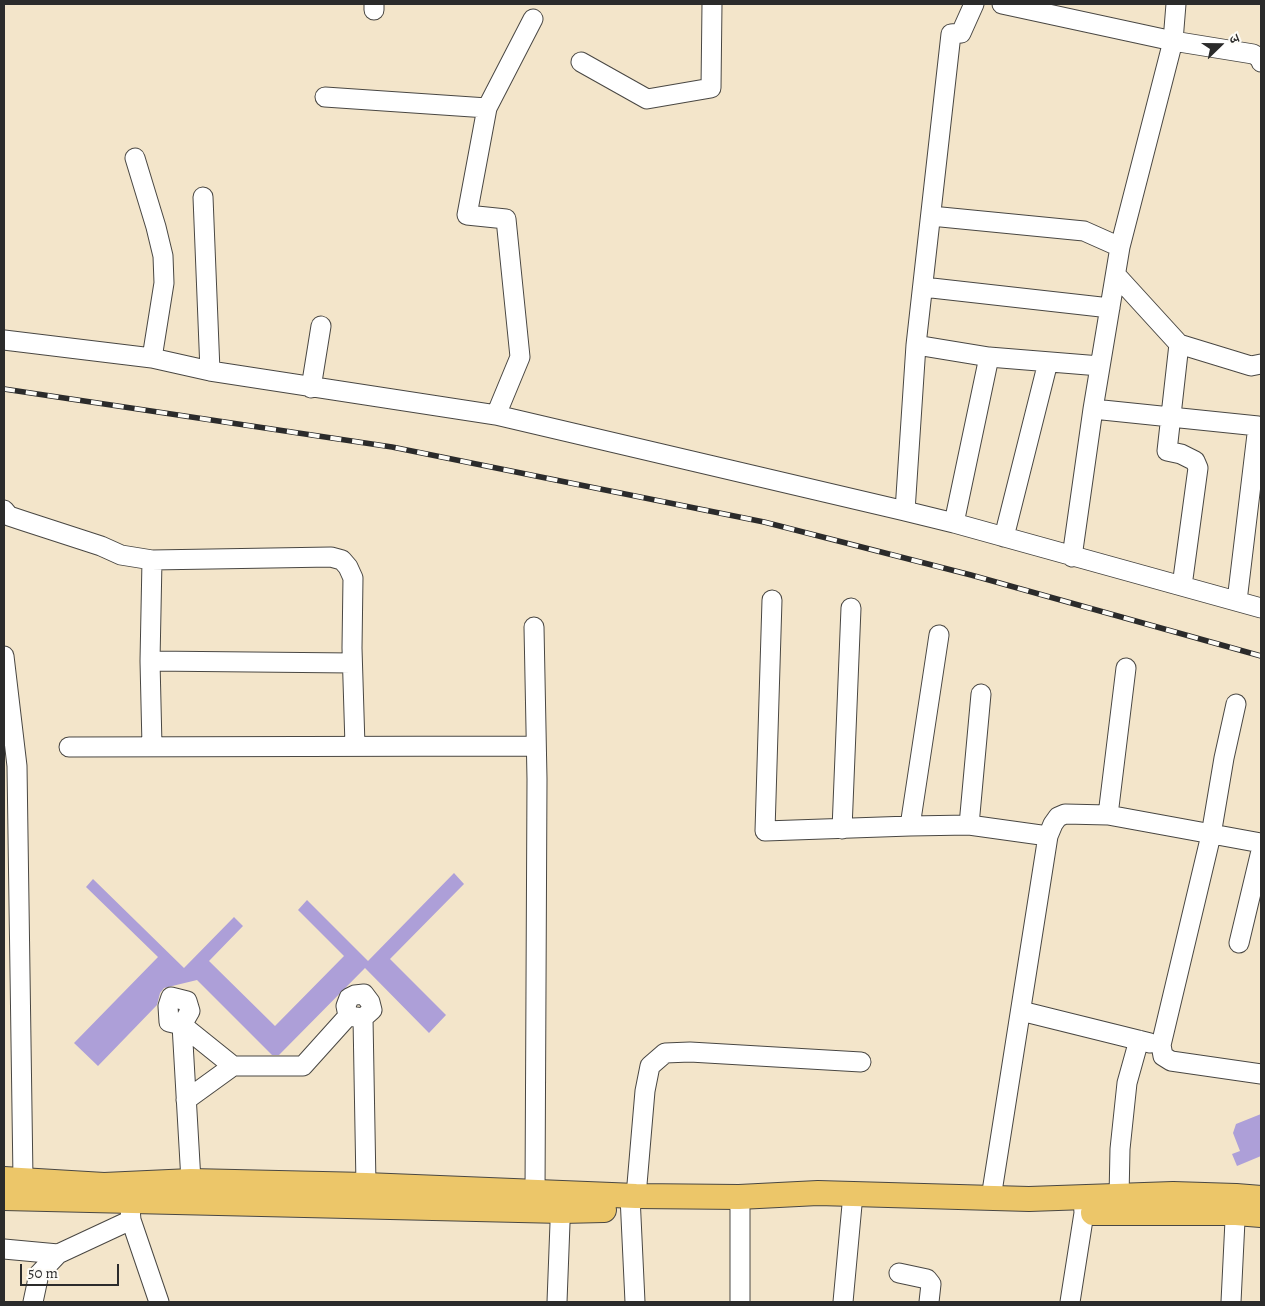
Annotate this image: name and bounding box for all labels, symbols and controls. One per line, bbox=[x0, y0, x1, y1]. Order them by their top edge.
north arrow bbox=[1195, 20, 1245, 70]
text: उ bbox=[1224, 32, 1245, 46]
scale bar bbox=[22, 1254, 121, 1286]
text: 50 m bbox=[28, 1263, 58, 1283]

